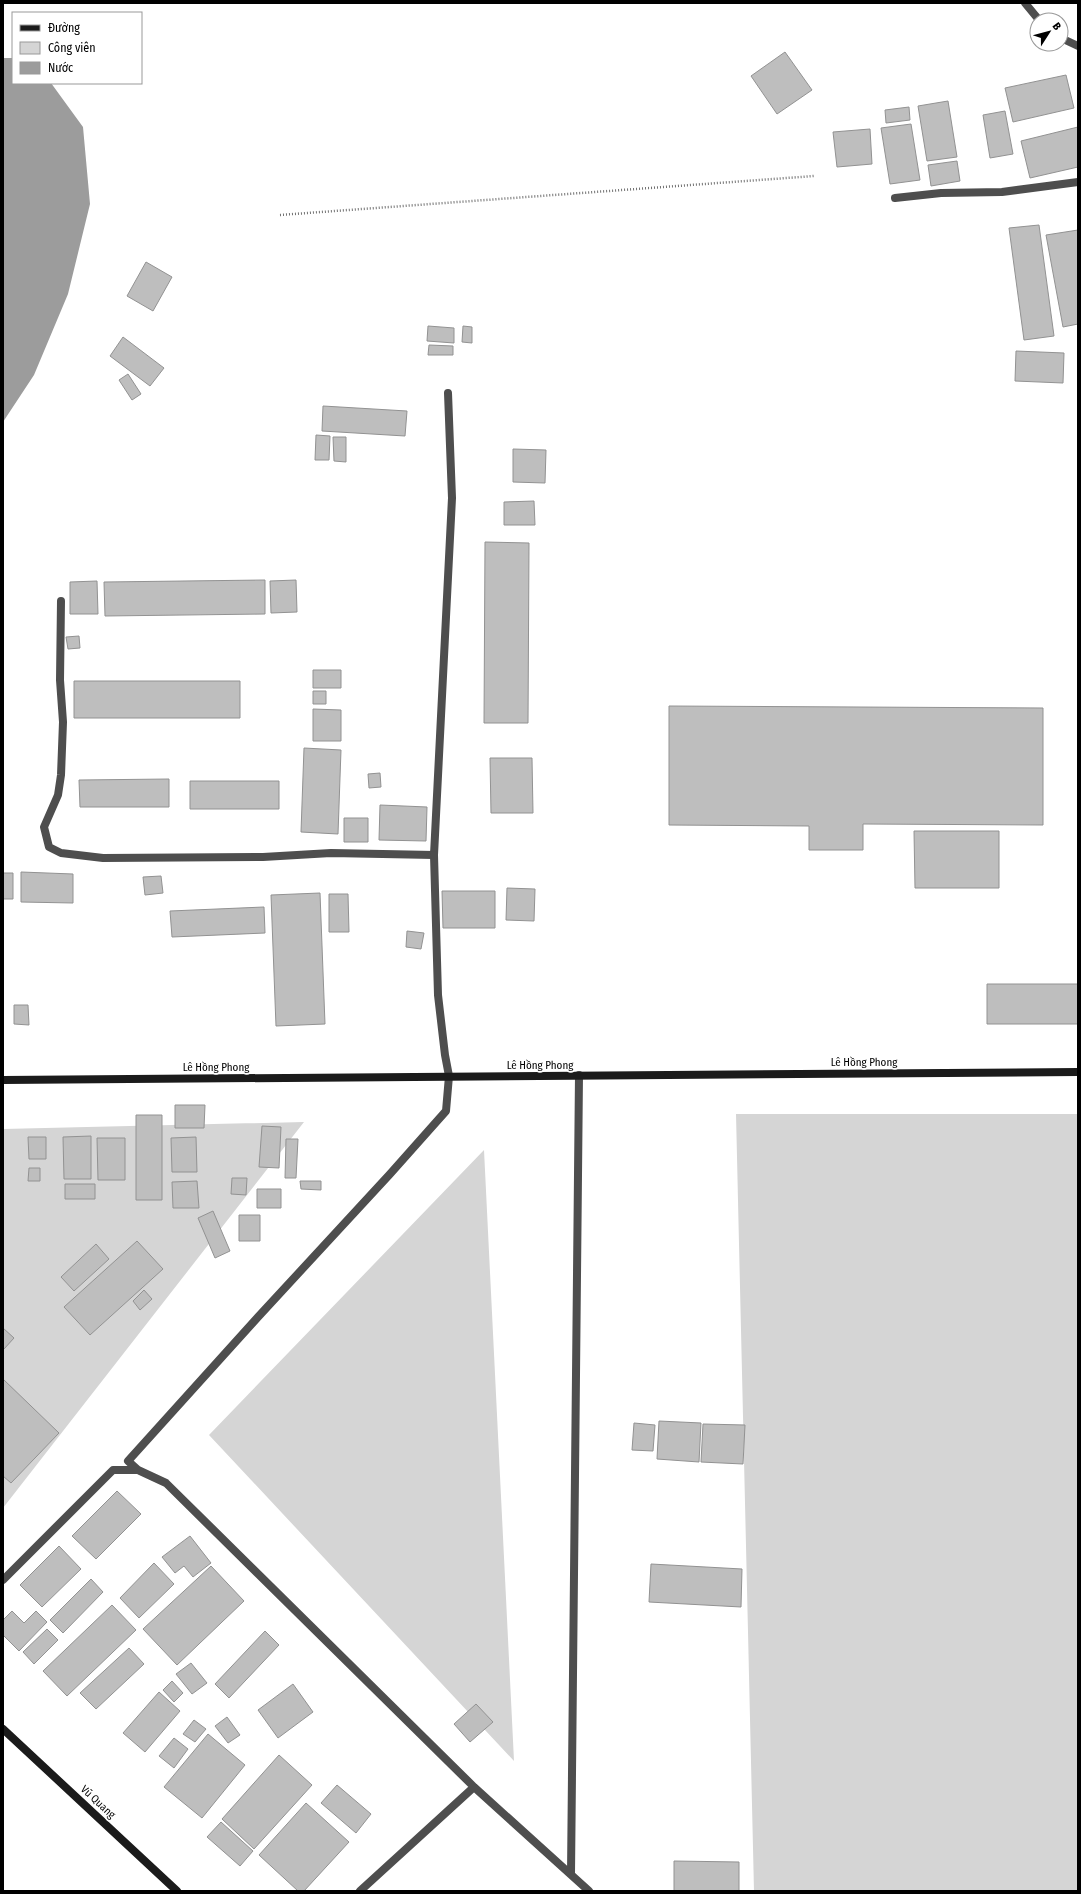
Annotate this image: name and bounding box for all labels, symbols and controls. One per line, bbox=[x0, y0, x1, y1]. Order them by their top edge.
legend bbox=[12, 12, 142, 84]
north arrow bbox=[1029, 12, 1069, 52]
text: B bbox=[1050, 20, 1064, 33]
text: Đường bbox=[48, 21, 80, 35]
text: Công viên bbox=[48, 41, 96, 55]
text: Nước bbox=[48, 61, 73, 75]
street label: Lê Hồng Phong bbox=[831, 1056, 898, 1069]
street label: Lê Hồng Phong bbox=[507, 1059, 574, 1072]
street label: Lê Hồng Phong bbox=[183, 1061, 250, 1074]
street label: Vũ Quang bbox=[78, 1783, 119, 1822]

